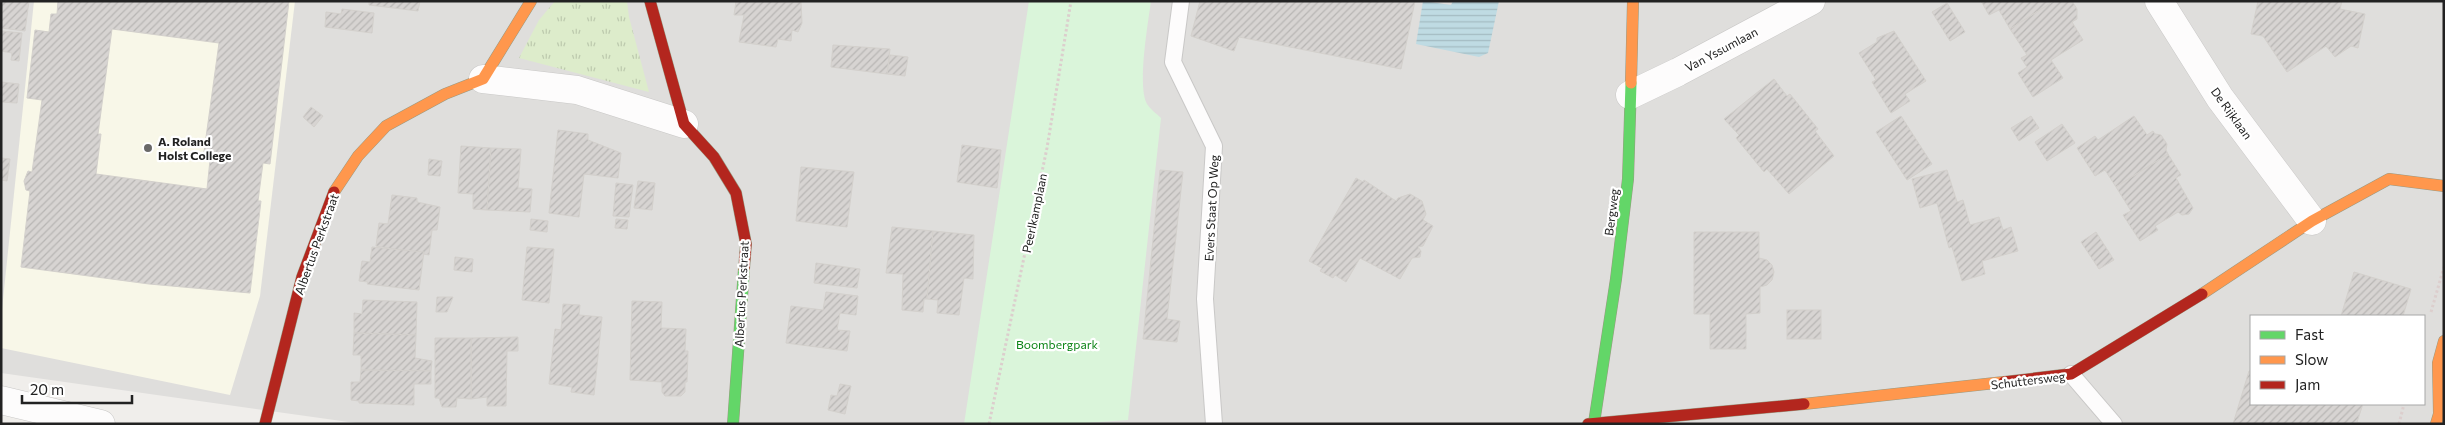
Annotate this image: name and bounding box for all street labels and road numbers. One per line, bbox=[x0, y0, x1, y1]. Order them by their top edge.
street label: Van Yssumlaan bbox=[1682, 24, 1760, 74]
street label: De Rijklaan bbox=[2209, 84, 2255, 142]
street label: Evers Staat Op Weg bbox=[1201, 154, 1221, 262]
street label: Peerlkamplaan bbox=[1019, 172, 1049, 254]
street label: Bergweg bbox=[1601, 187, 1621, 236]
street label: Albertus Perkstraat bbox=[291, 192, 341, 296]
street label: Albertus Perkstraat bbox=[731, 240, 751, 347]
street label: Schuttersweg bbox=[1990, 368, 2066, 392]

